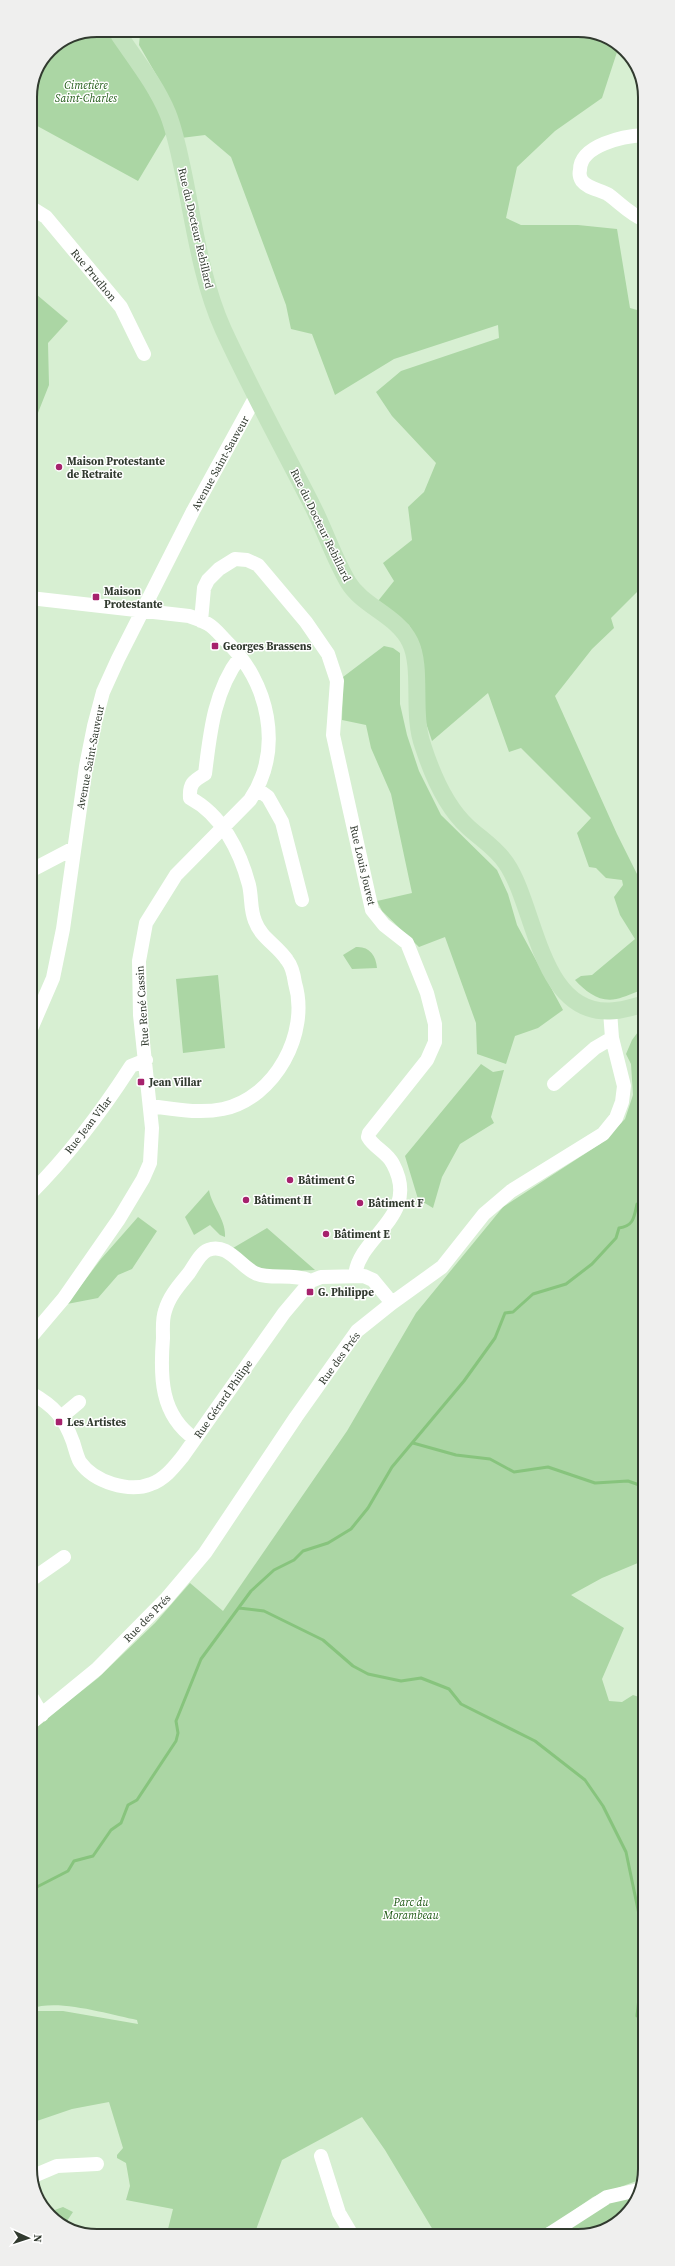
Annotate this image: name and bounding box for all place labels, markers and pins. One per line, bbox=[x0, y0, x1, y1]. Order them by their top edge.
place label: Maison Protestante de Retraite bbox=[67, 454, 165, 482]
marker: Maison Protestante de Retraite bbox=[54, 462, 64, 472]
place label: Maison Protestante bbox=[104, 584, 163, 612]
marker: Maison Protestante bbox=[91, 592, 101, 602]
place label: Georges Brassens bbox=[223, 639, 312, 654]
marker: Georges Brassens bbox=[210, 641, 220, 651]
place label: Jean Villar bbox=[148, 1075, 203, 1090]
marker: Jean Villar bbox=[136, 1077, 146, 1087]
place label: Bâtiment G bbox=[298, 1173, 355, 1188]
marker: Bâtiment G bbox=[285, 1175, 295, 1185]
place label: Bâtiment H bbox=[254, 1193, 312, 1208]
marker: Bâtiment H bbox=[241, 1195, 251, 1205]
place label: Bâtiment F bbox=[368, 1196, 424, 1211]
marker: Bâtiment F bbox=[355, 1198, 365, 1208]
place label: Bâtiment E bbox=[334, 1227, 390, 1242]
marker: Bâtiment E bbox=[321, 1229, 331, 1239]
place label: G. Philippe bbox=[318, 1285, 374, 1300]
marker: G. Philippe bbox=[305, 1287, 315, 1297]
place label: Les Artistes bbox=[67, 1415, 126, 1430]
marker: Les Artistes bbox=[54, 1417, 64, 1427]

